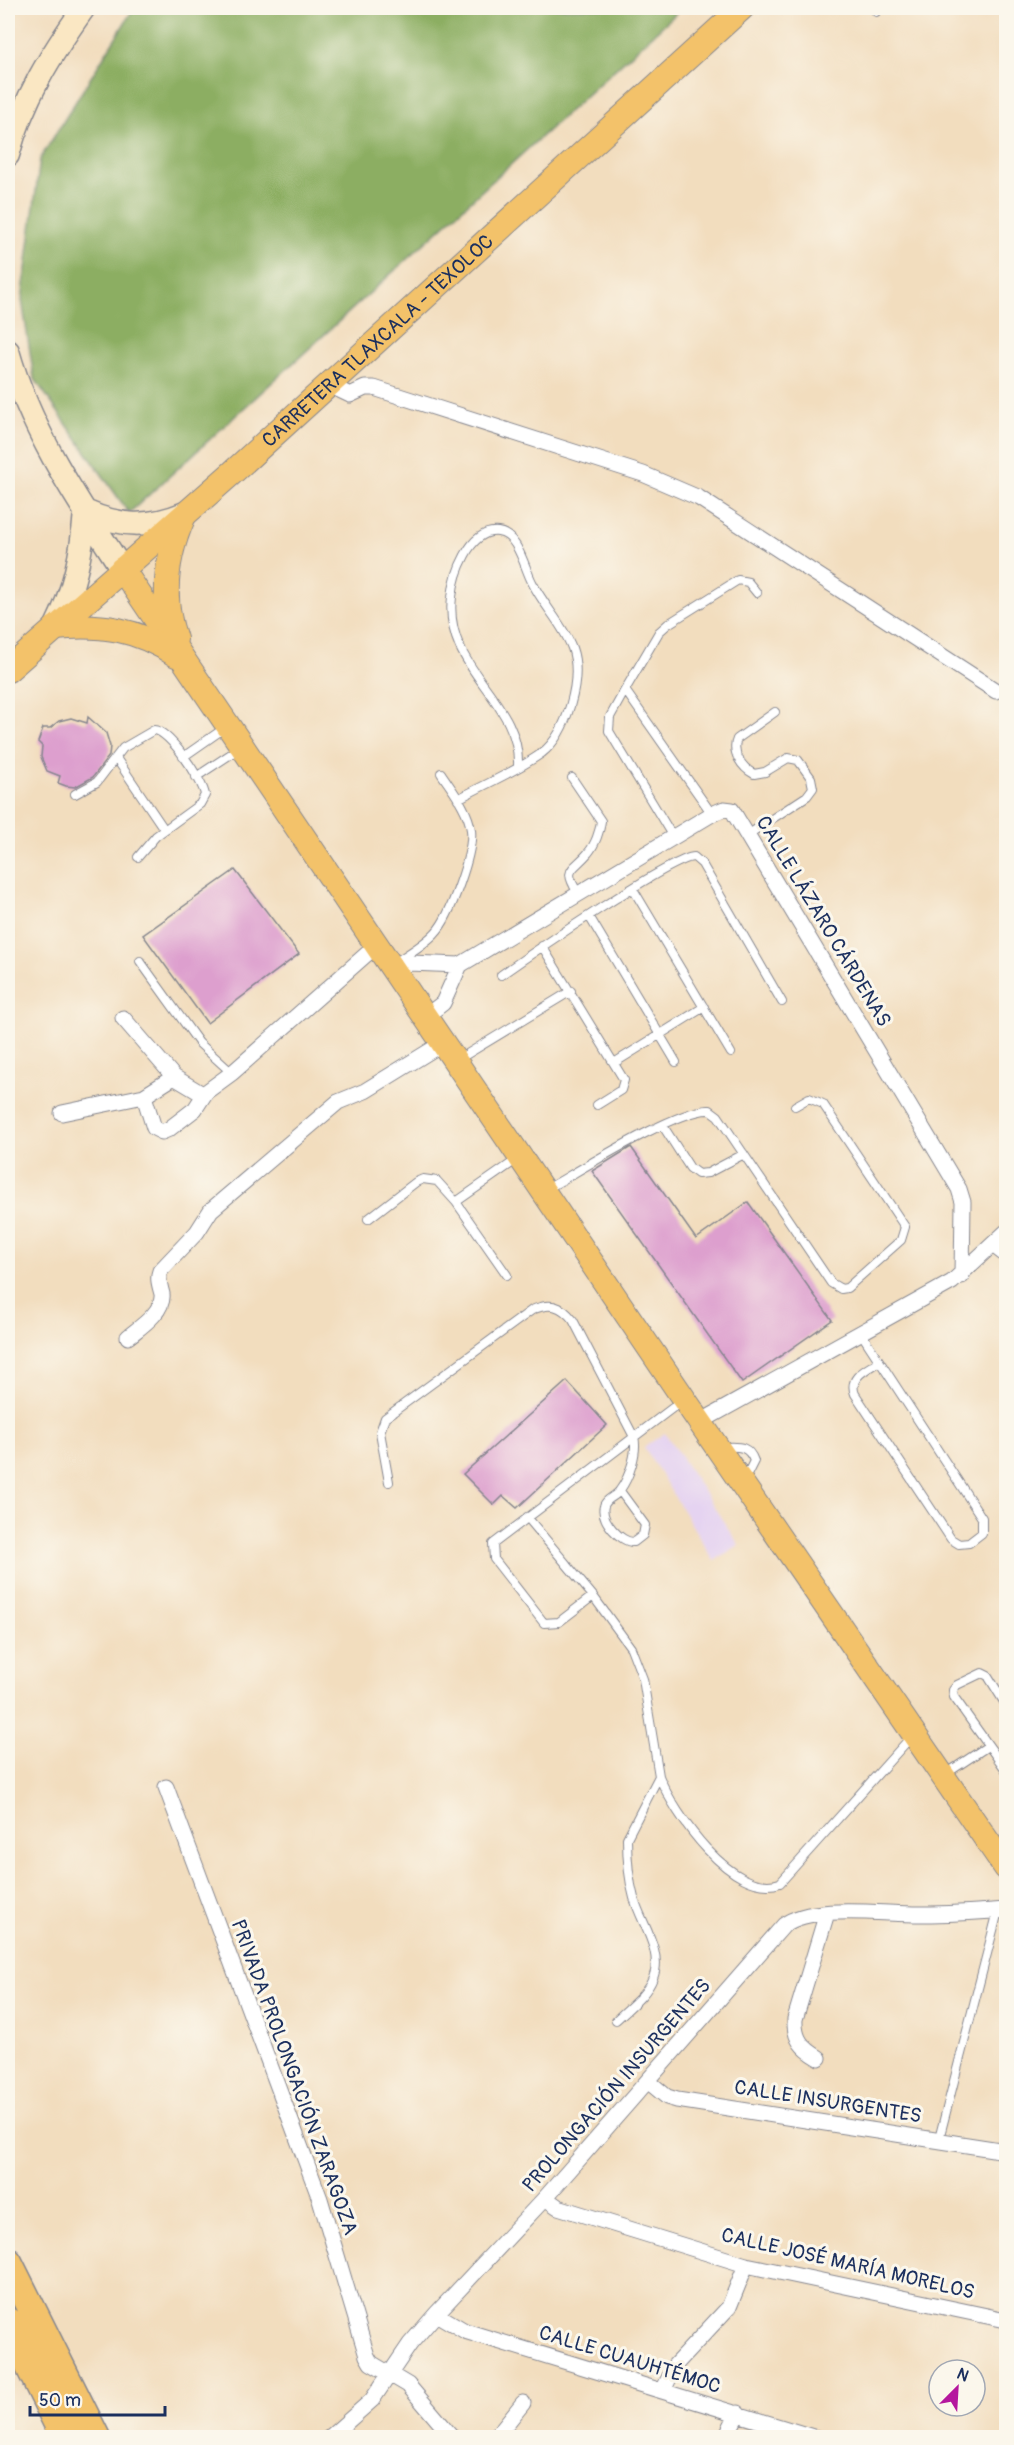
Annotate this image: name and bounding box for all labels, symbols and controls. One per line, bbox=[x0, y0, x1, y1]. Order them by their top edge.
street label: CARRETERA TLAXCALA - TEXOLOC bbox=[257, 229, 499, 453]
street label: CALLE LÁZARO CÁRDENAS bbox=[751, 811, 896, 1031]
street label: PRIVADA PROLONGACIÓN ZARAGOZA bbox=[226, 1916, 363, 2238]
street label: PROLONGACIÓN INSURGENTES bbox=[517, 1973, 716, 2197]
street label: CALLE INSURGENTES bbox=[733, 2074, 923, 2129]
street label: CALLE JOSÉ MARÍA MORELOS bbox=[719, 2222, 977, 2305]
street label: CALLE CUAUHTÉMOC bbox=[536, 2320, 724, 2399]
north arrow bbox=[927, 2358, 987, 2418]
text: N bbox=[954, 2364, 972, 2387]
scale bar bbox=[30, 2379, 165, 2417]
text: 50 m bbox=[39, 2389, 81, 2412]

